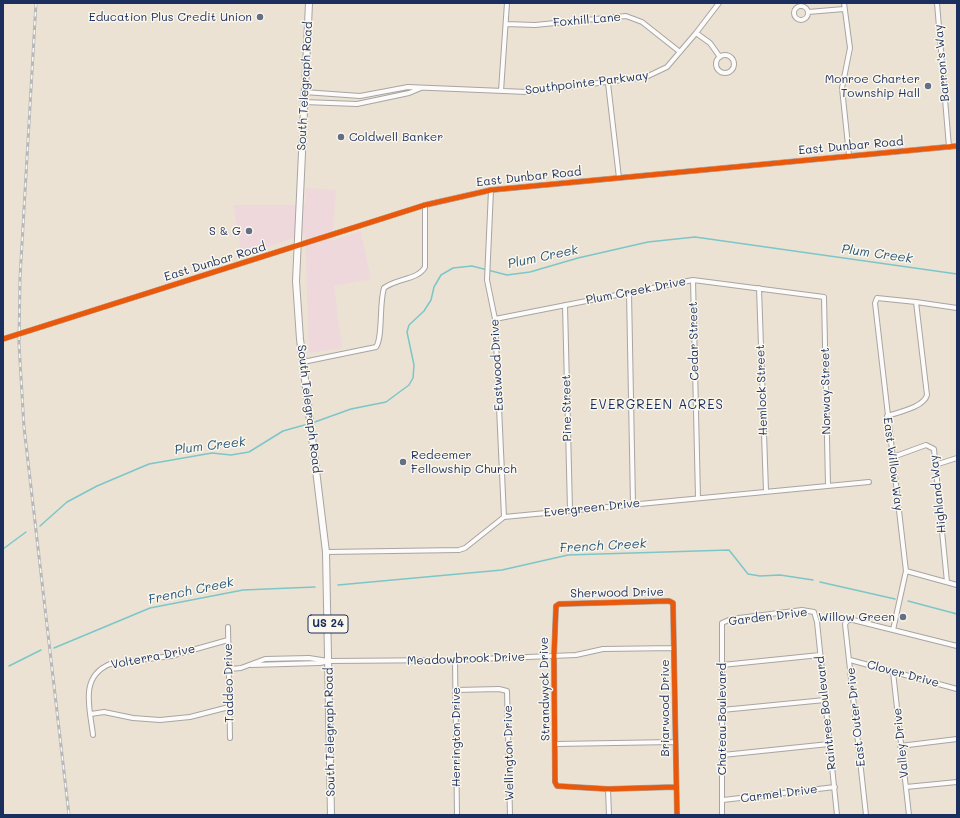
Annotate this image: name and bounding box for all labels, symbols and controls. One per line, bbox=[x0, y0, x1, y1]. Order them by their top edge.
place label: Education Plus Credit Union bbox=[89, 10, 252, 24]
street label: Foxhill Lane bbox=[552, 10, 622, 30]
marker: Education Plus Credit Union bbox=[255, 12, 265, 22]
street label: South Telegraph Road bbox=[294, 21, 316, 151]
street label: Barron's Way bbox=[931, 24, 953, 102]
street label: Southpointe Parkway bbox=[525, 68, 649, 98]
place label: Monroe Charter Township Hall bbox=[825, 72, 920, 100]
marker: Monroe Charter Township Hall bbox=[923, 81, 933, 91]
place label: Coldwell Banker bbox=[349, 130, 443, 144]
marker: Coldwell Banker bbox=[336, 132, 346, 142]
street label: East Dunbar Road bbox=[798, 134, 904, 158]
street label: East Dunbar Road bbox=[476, 164, 582, 190]
place label: S & G bbox=[209, 224, 241, 238]
marker: S & G bbox=[244, 226, 254, 236]
street label: East Dunbar Road bbox=[162, 240, 268, 284]
water label: Plum Creek bbox=[840, 241, 914, 267]
water label: Plum Creek bbox=[506, 242, 580, 272]
street label: Plum Creek Drive bbox=[585, 274, 687, 308]
street label: Cedar Street bbox=[686, 301, 702, 381]
street label: Eastwood Drive bbox=[487, 319, 507, 411]
street label: South Telegraph Road bbox=[294, 344, 324, 474]
street label: Hemlock Street bbox=[753, 344, 771, 436]
street label: Norway Street bbox=[818, 347, 834, 435]
street label: Pine Street bbox=[559, 374, 575, 442]
district label: EVERGREEN ACRES bbox=[590, 397, 724, 413]
street label: East Willow Way bbox=[880, 416, 906, 512]
water label: Plum Creek bbox=[173, 434, 247, 458]
place label: Redeemer Fellowship Church bbox=[411, 448, 517, 476]
street label: Highland Way bbox=[927, 454, 949, 534]
marker: Redeemer Fellowship Church bbox=[398, 457, 408, 467]
street label: Evergreen Drive bbox=[543, 496, 641, 520]
water label: French Creek bbox=[559, 536, 647, 556]
water label: French Creek bbox=[147, 574, 235, 608]
street label: Sherwood Drive bbox=[570, 585, 664, 601]
street label: Garden Drive bbox=[728, 605, 808, 629]
place label: Willow Green bbox=[818, 610, 895, 624]
marker: Willow Green bbox=[898, 612, 908, 622]
road number: US 24 bbox=[308, 615, 348, 633]
street label: Strandwyck Drive bbox=[537, 637, 553, 741]
street label: Volterra Drive bbox=[110, 642, 196, 672]
street label: Taddeo Drive bbox=[221, 643, 237, 723]
street label: Meadowbrook Drive bbox=[407, 650, 525, 668]
street label: Raintree Boulevard bbox=[813, 655, 839, 771]
street label: Clover Drive bbox=[865, 657, 941, 691]
street label: Briarwood Drive bbox=[658, 659, 672, 757]
street label: Chateau Boulevard bbox=[715, 663, 729, 775]
street label: South Telegraph Road bbox=[322, 667, 338, 797]
street label: East Outer Drive bbox=[844, 667, 868, 767]
street label: Herrington Drive bbox=[449, 687, 463, 787]
street label: Wellington Drive bbox=[501, 705, 517, 801]
street label: Valley Drive bbox=[890, 707, 912, 779]
street label: Carmel Drive bbox=[740, 782, 818, 806]

